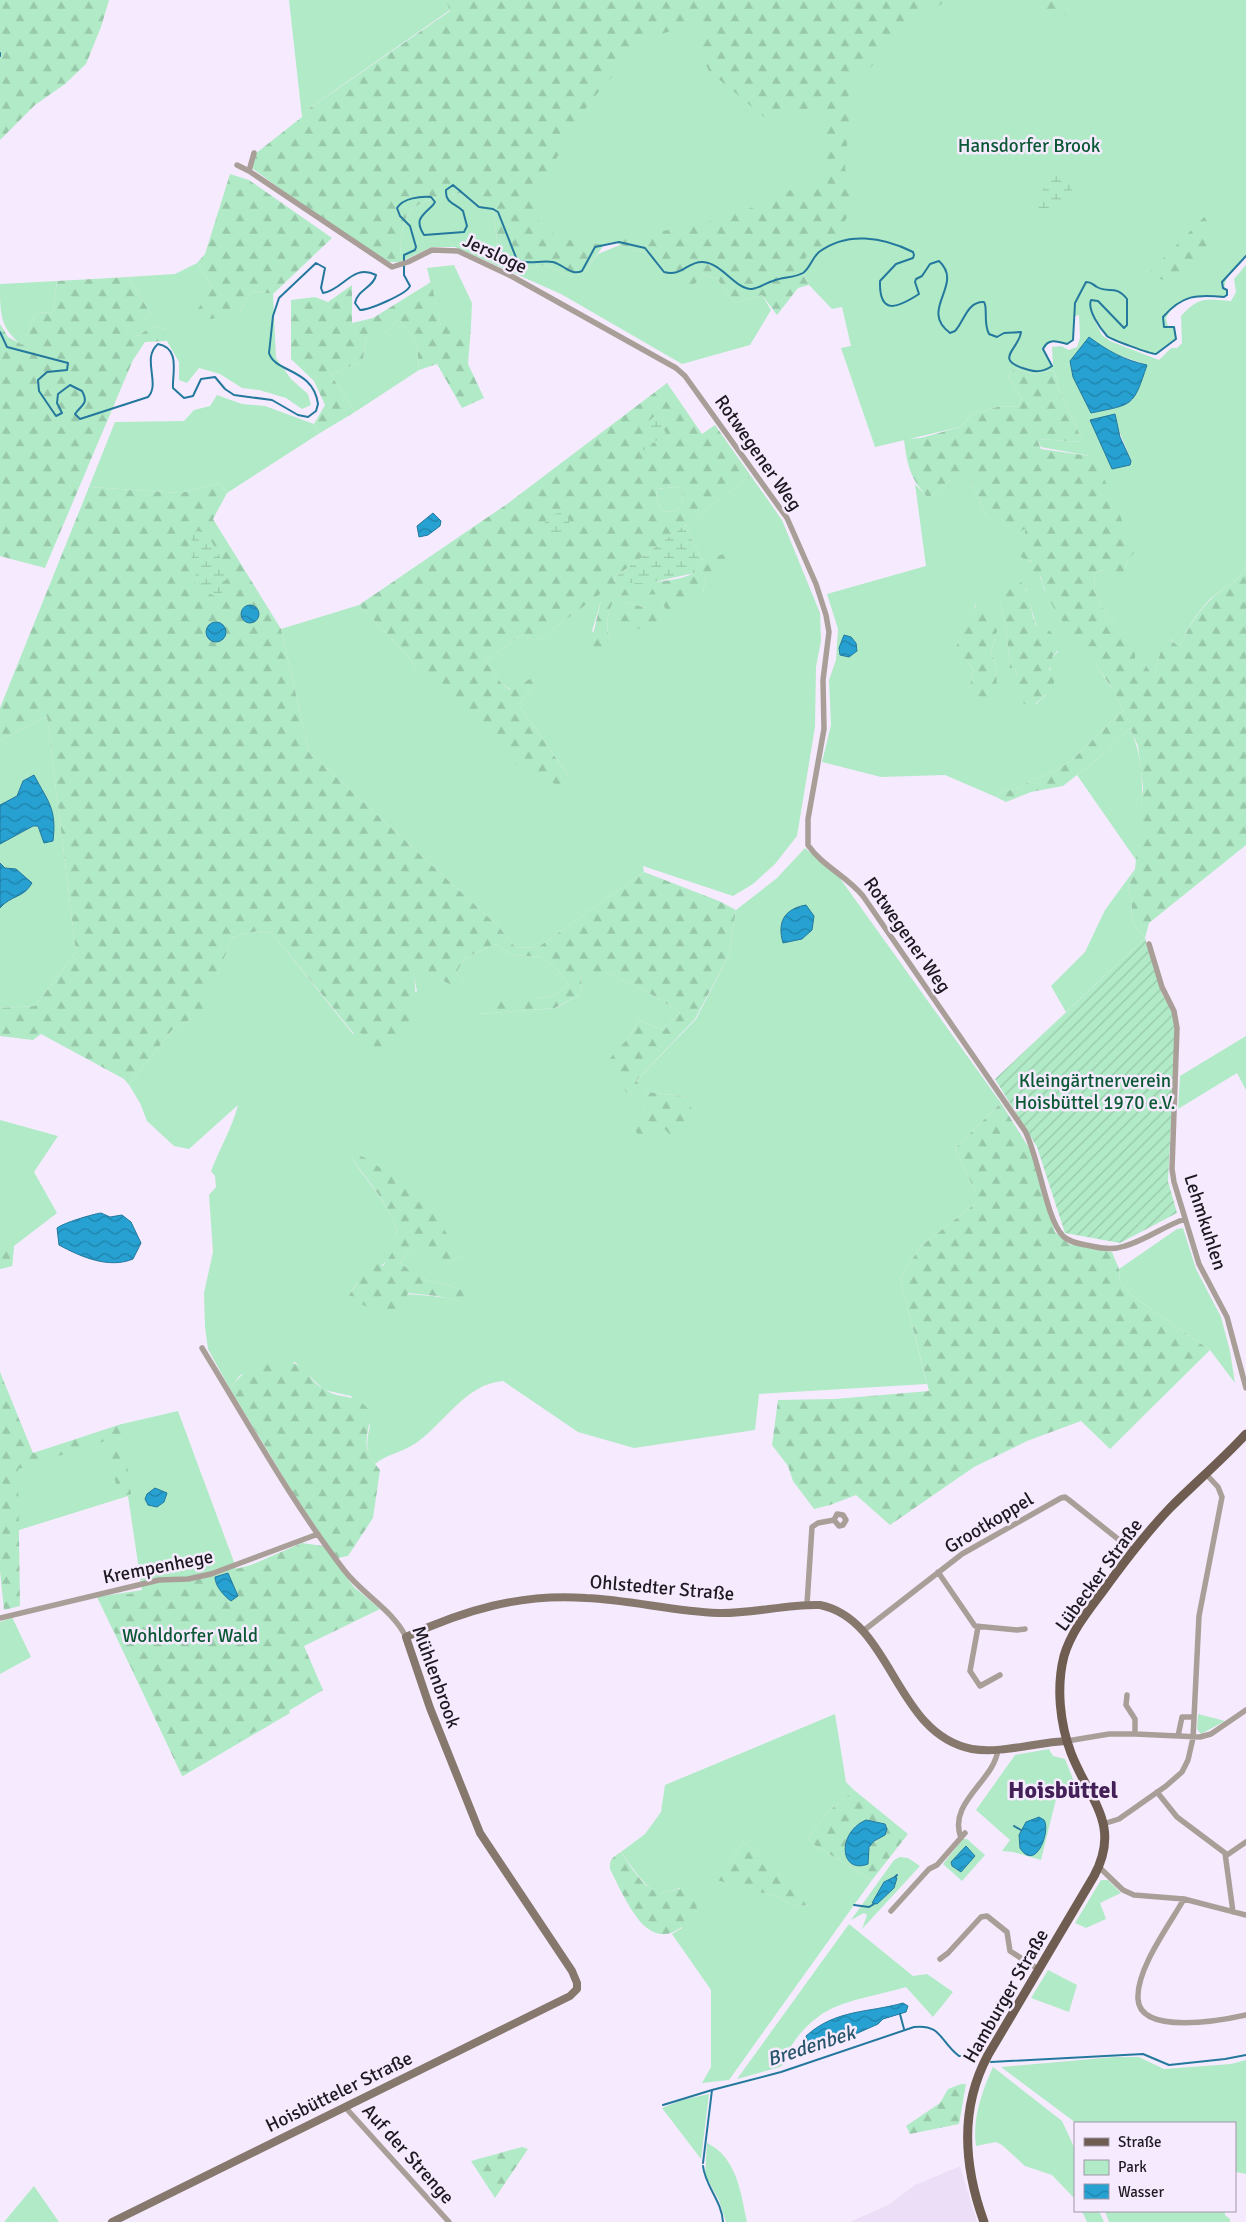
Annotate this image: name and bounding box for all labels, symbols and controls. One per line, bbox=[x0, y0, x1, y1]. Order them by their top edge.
park label: Hansdorfer Brook bbox=[958, 134, 1101, 158]
street label: Jersloge bbox=[459, 229, 531, 279]
street label: Rotwegener Weg bbox=[709, 390, 807, 516]
street label: Rotwegener Weg bbox=[858, 872, 956, 998]
park label: Kleingärtnerverein Hoisbüttel 1970 e.V. bbox=[1014, 1069, 1176, 1115]
street label: Lehmkuhlen bbox=[1178, 1171, 1232, 1273]
street label: Grootkoppel bbox=[940, 1487, 1038, 1559]
street label: Lübecker Straße bbox=[1050, 1514, 1148, 1636]
street label: Krempenhege bbox=[101, 1545, 215, 1589]
street label: Ohlstedter Straße bbox=[589, 1570, 735, 1606]
street label: Mühlenbrook bbox=[406, 1622, 466, 1732]
park label: Wohldorfer Wald bbox=[122, 1624, 258, 1648]
district label: Hoisbüttel bbox=[1008, 1775, 1119, 1805]
street label: Hamburger Straße bbox=[958, 1925, 1054, 2067]
water label: Bredenbek bbox=[764, 2019, 860, 2072]
street label: Hoisbütteler Straße bbox=[262, 2046, 416, 2138]
street label: Auf der Strenge bbox=[357, 2099, 459, 2209]
legend bbox=[1074, 2122, 1236, 2212]
text: Straße bbox=[1118, 2133, 1162, 2151]
text: Park bbox=[1118, 2158, 1147, 2176]
text: Wasser bbox=[1118, 2183, 1164, 2201]

